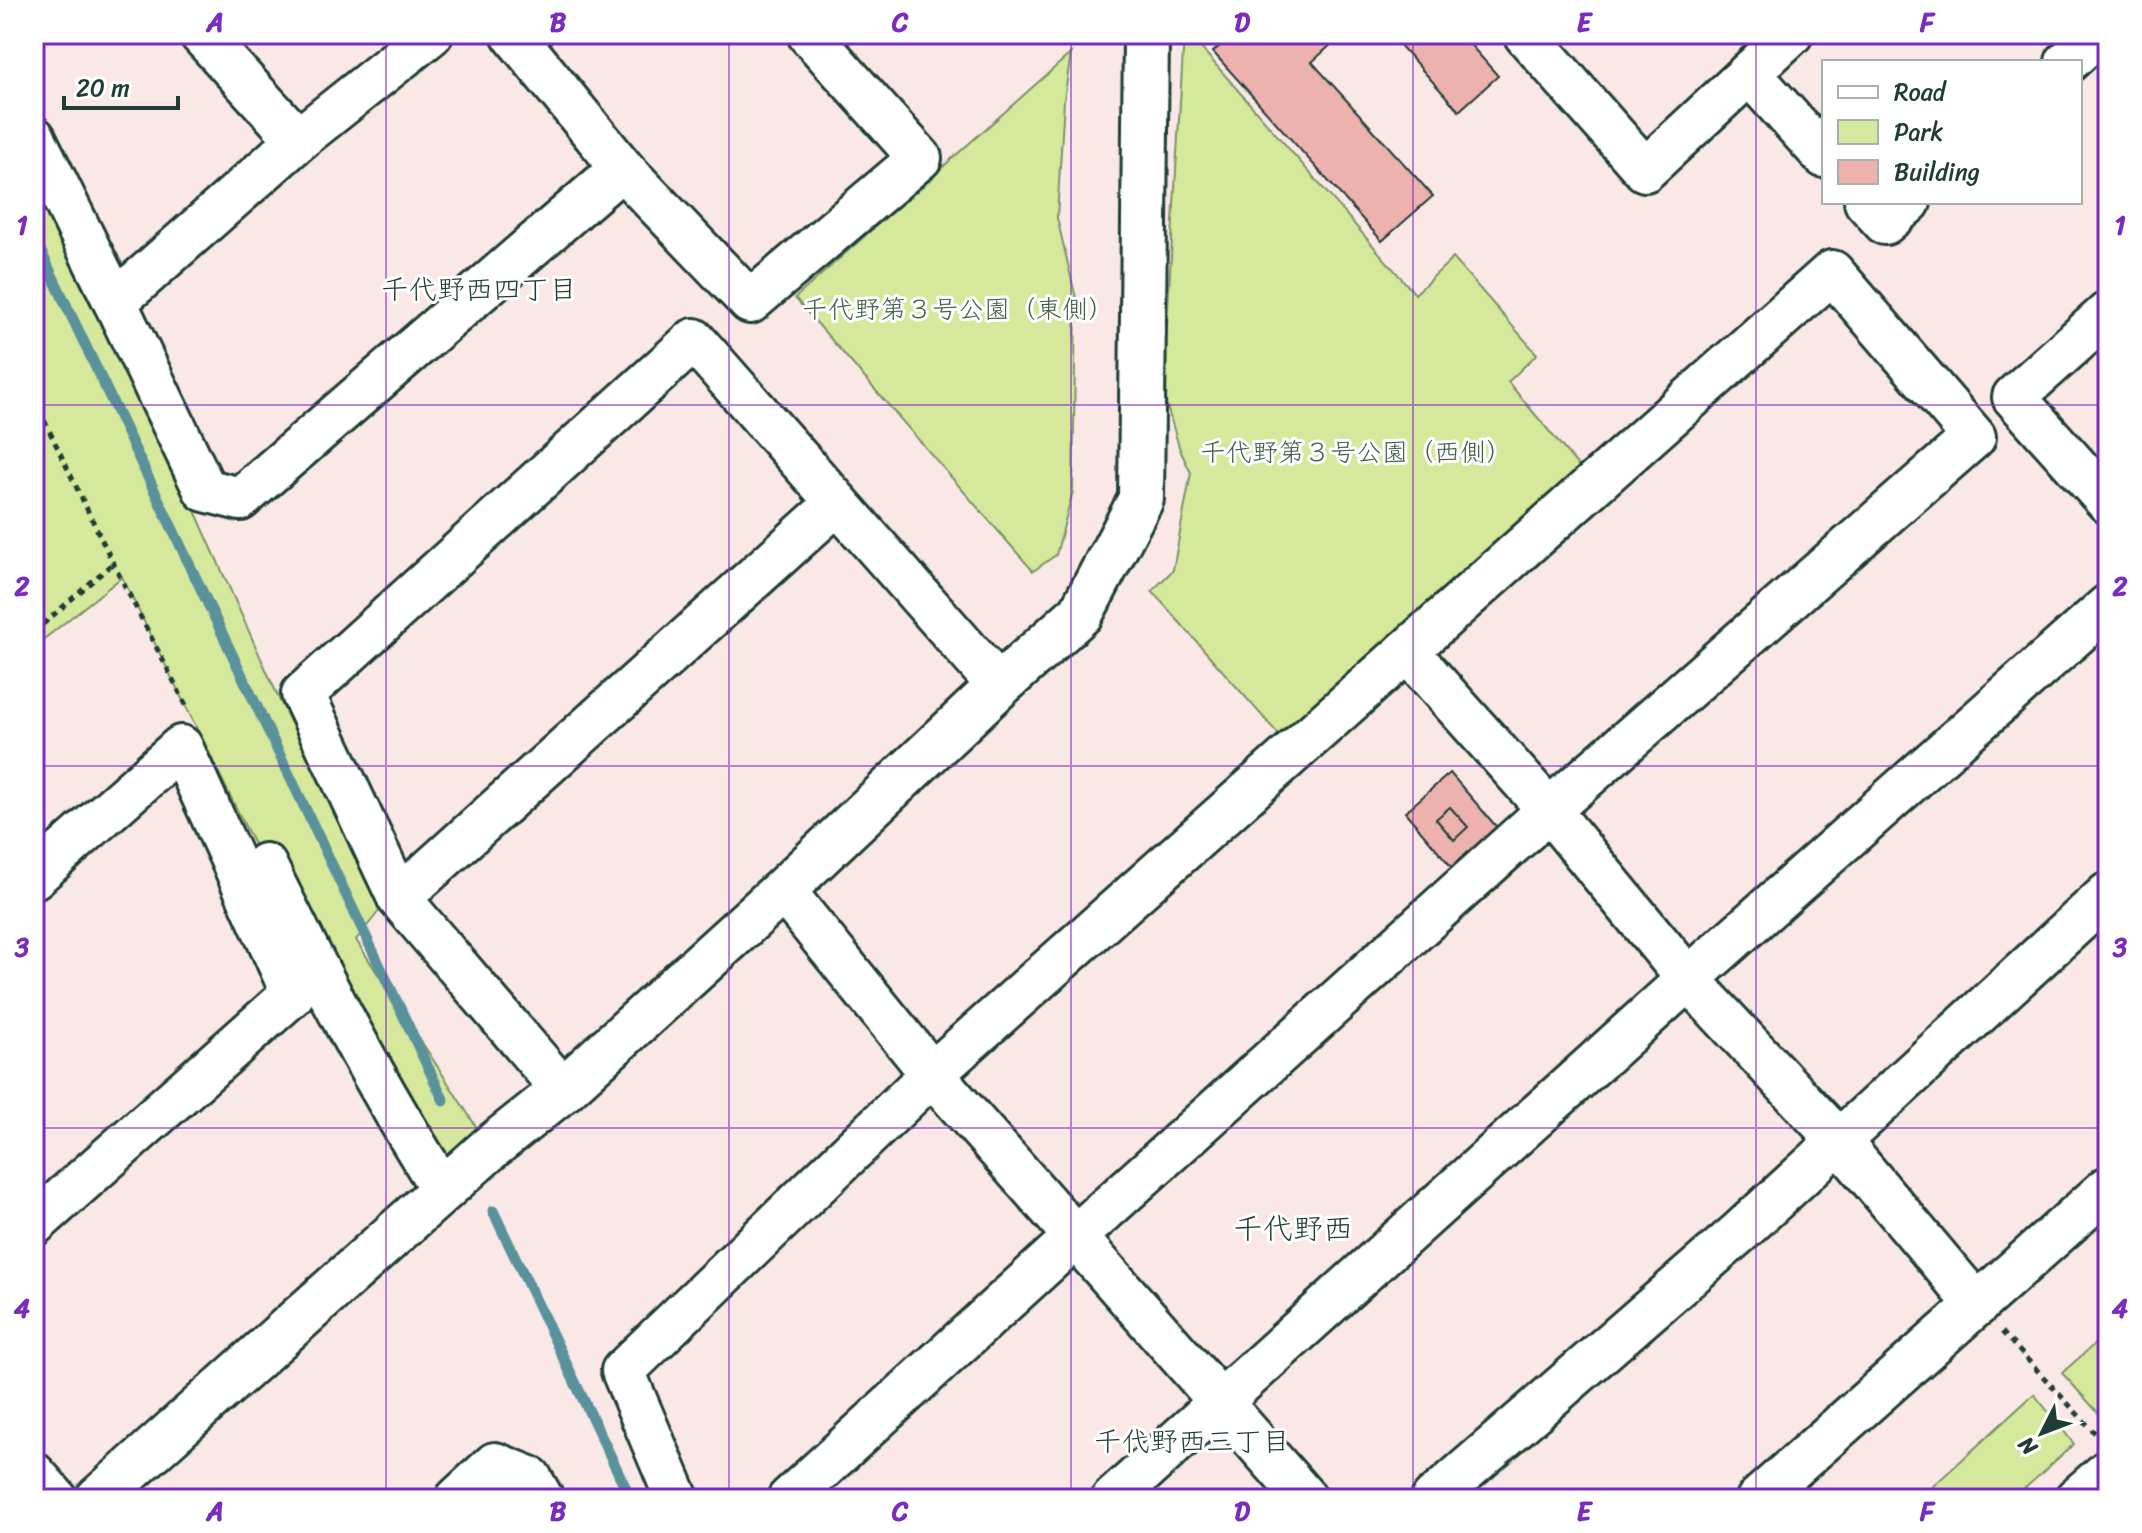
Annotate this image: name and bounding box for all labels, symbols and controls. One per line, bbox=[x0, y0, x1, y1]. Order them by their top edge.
text: A bbox=[205, 0, 224, 45]
text: B bbox=[550, 0, 567, 45]
text: C bbox=[891, 0, 909, 45]
text: D bbox=[1234, 0, 1250, 45]
text: E bbox=[1577, 0, 1594, 45]
text: F bbox=[1919, 0, 1936, 45]
scale bar bbox=[64, 60, 178, 110]
legend bbox=[1822, 60, 2082, 204]
text: 20 m bbox=[76, 67, 130, 109]
text: Road bbox=[1894, 71, 1948, 113]
text: Park bbox=[1894, 111, 1943, 153]
text: Building bbox=[1894, 151, 1980, 193]
text: 1 bbox=[16, 202, 28, 248]
text: 1 bbox=[2114, 202, 2126, 248]
district label: 千代野西四丁目 bbox=[381, 265, 577, 314]
park label: 千代野第３号公園（東側） bbox=[802, 286, 1114, 332]
park label: 千代野第３号公園（西側） bbox=[1200, 429, 1512, 475]
text: 2 bbox=[13, 563, 30, 609]
text: 2 bbox=[2111, 563, 2128, 609]
text: 3 bbox=[14, 924, 30, 970]
text: 3 bbox=[2112, 924, 2128, 970]
district label: 千代野西 bbox=[1233, 1202, 1353, 1256]
text: 4 bbox=[14, 1285, 30, 1331]
text: 4 bbox=[2112, 1285, 2128, 1331]
north arrow bbox=[2002, 1393, 2082, 1473]
district label: 千代野西三丁目 bbox=[1094, 1417, 1290, 1466]
text: N bbox=[2007, 1427, 2048, 1466]
text: A bbox=[205, 1488, 224, 1533]
text: B bbox=[550, 1488, 567, 1533]
text: C bbox=[891, 1488, 909, 1533]
text: D bbox=[1234, 1488, 1250, 1533]
text: E bbox=[1577, 1488, 1594, 1533]
text: F bbox=[1919, 1488, 1936, 1533]

